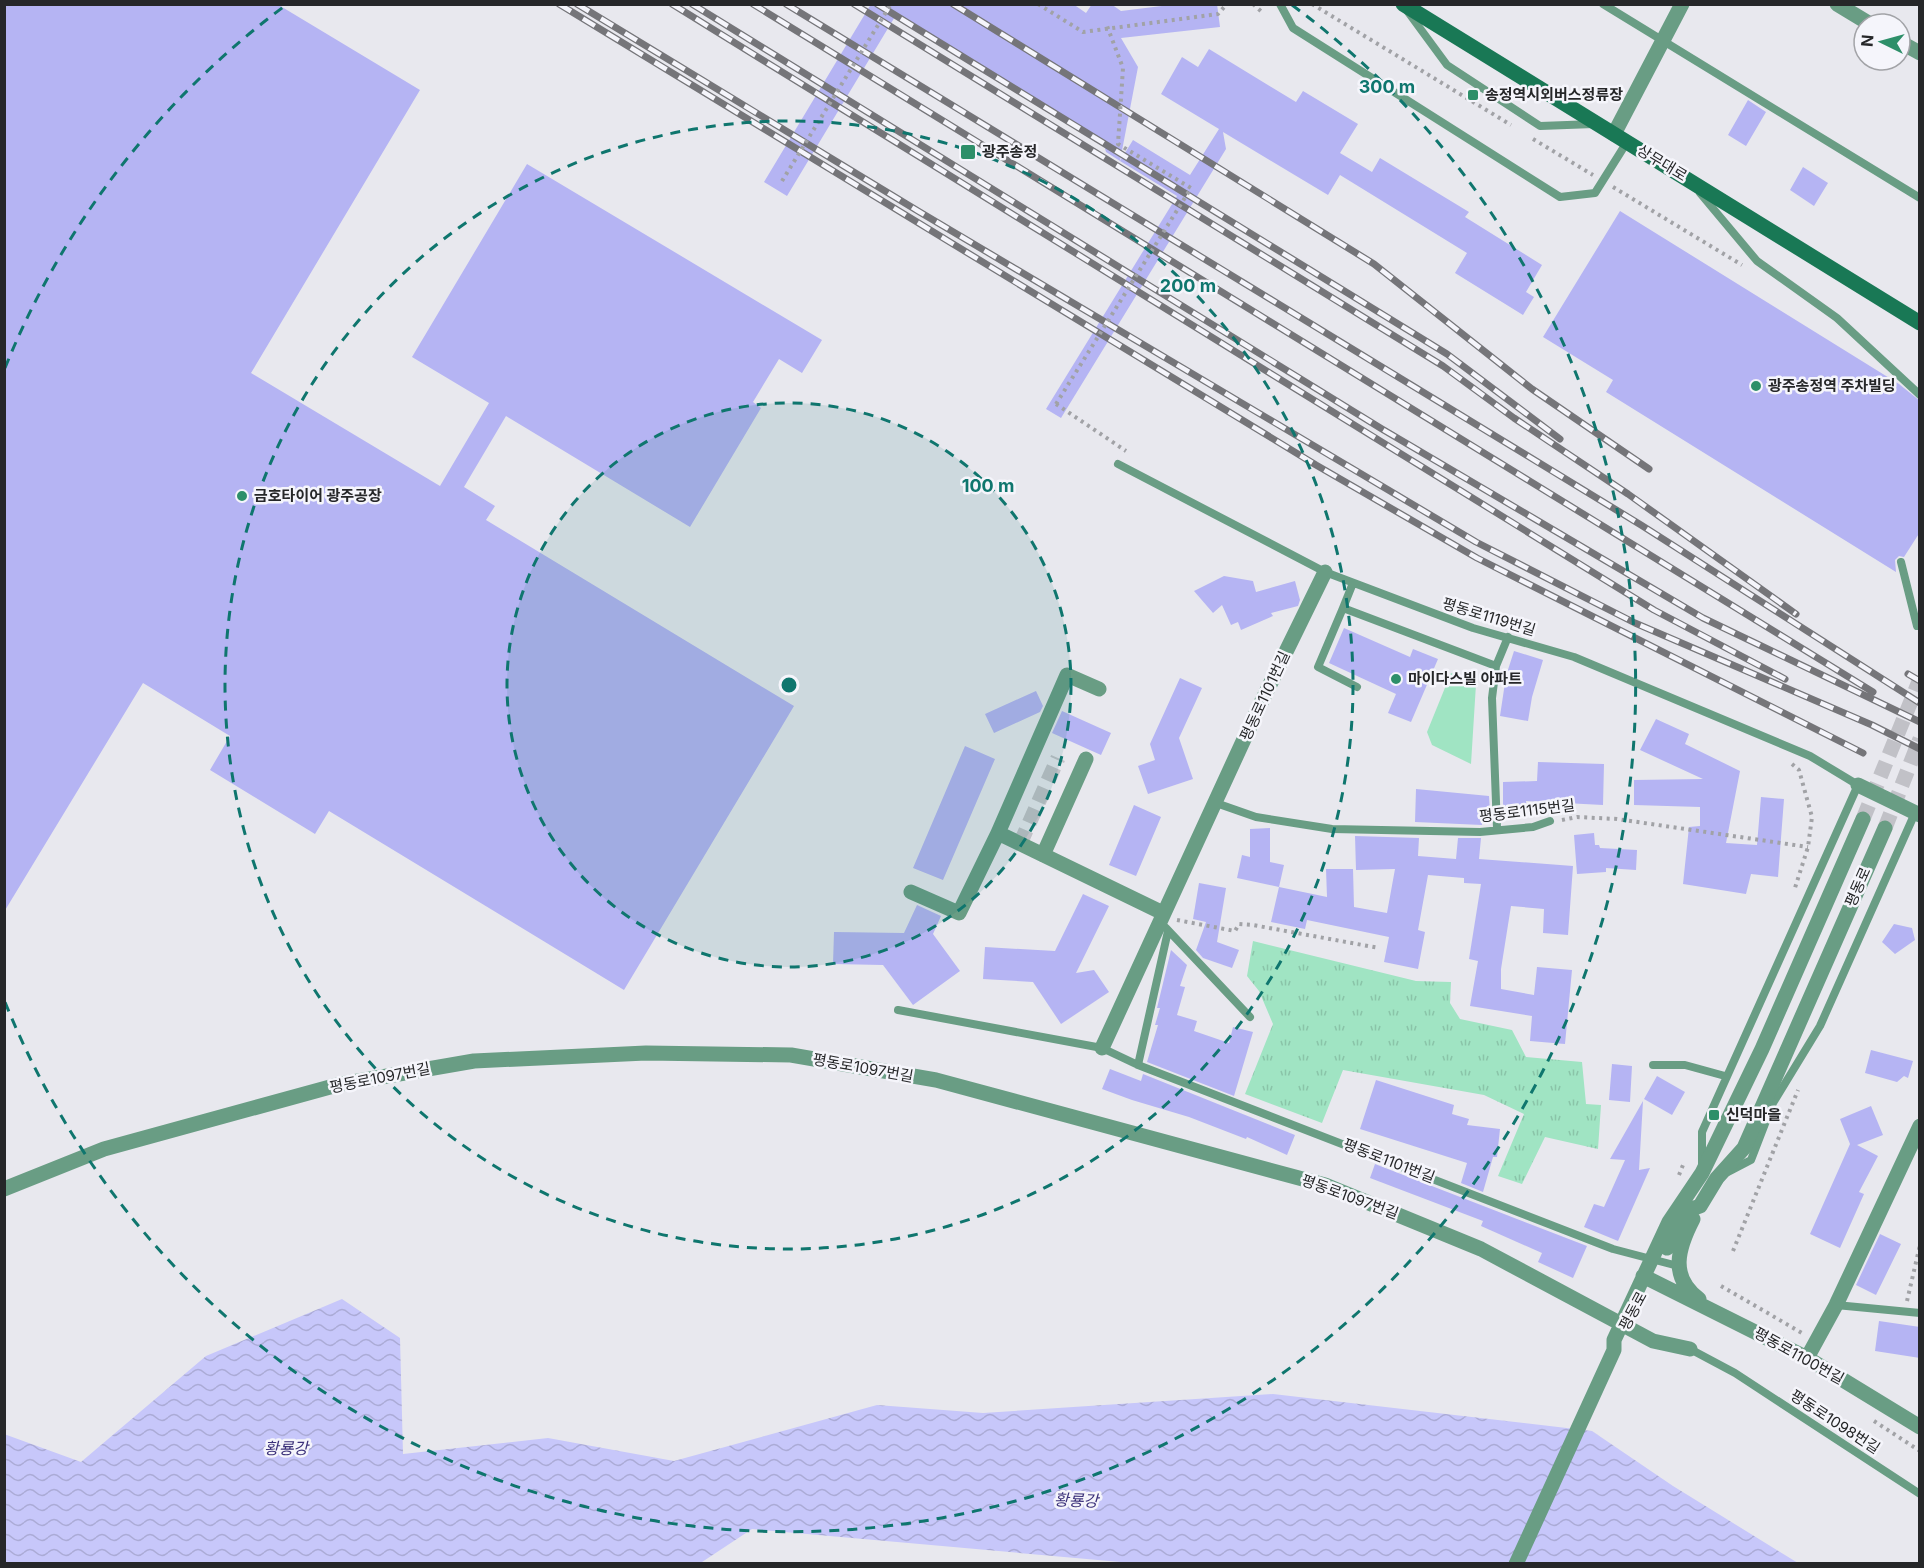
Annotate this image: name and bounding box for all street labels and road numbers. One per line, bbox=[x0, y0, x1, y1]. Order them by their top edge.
street label: 상무대로 bbox=[1634, 140, 1691, 185]
street label: 평동로1119번길 bbox=[1440, 593, 1538, 640]
street label: 평동로1101번길 bbox=[1235, 648, 1294, 744]
street label: 평동로1115번길 bbox=[1478, 795, 1576, 826]
street label: 평동로 bbox=[1840, 864, 1875, 910]
street label: 평동로1097번길 bbox=[811, 1049, 915, 1086]
street label: 평동로1097번길 bbox=[328, 1058, 432, 1097]
street label: 평동로1101번길 bbox=[1341, 1134, 1438, 1187]
street label: 평동로1097번길 bbox=[1299, 1170, 1401, 1223]
street label: 평동로 bbox=[1614, 1288, 1651, 1334]
street label: 평동로1100번길 bbox=[1751, 1323, 1848, 1388]
street label: 평동로1098번길 bbox=[1787, 1386, 1884, 1458]

